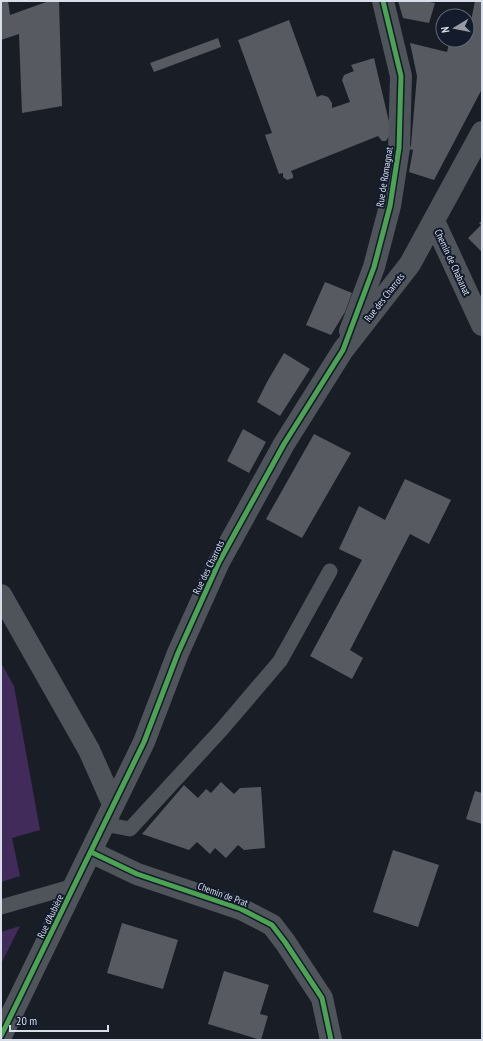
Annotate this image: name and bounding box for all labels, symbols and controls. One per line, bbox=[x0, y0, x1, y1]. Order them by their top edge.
north arrow bbox=[435, 8, 475, 48]
text: N bbox=[438, 26, 453, 34]
street label: Rue de Romagnat bbox=[373, 146, 396, 208]
street label: Chemin de Chabanat bbox=[432, 227, 474, 298]
street label: Rue des Charrots bbox=[361, 270, 408, 324]
street label: Rue des Charrots bbox=[190, 538, 227, 596]
street label: Chemin de Prat bbox=[196, 879, 250, 910]
street label: Rue d'Aubière bbox=[34, 892, 67, 940]
scale bar bbox=[10, 1007, 108, 1033]
text: 20 m bbox=[16, 1013, 37, 1028]

